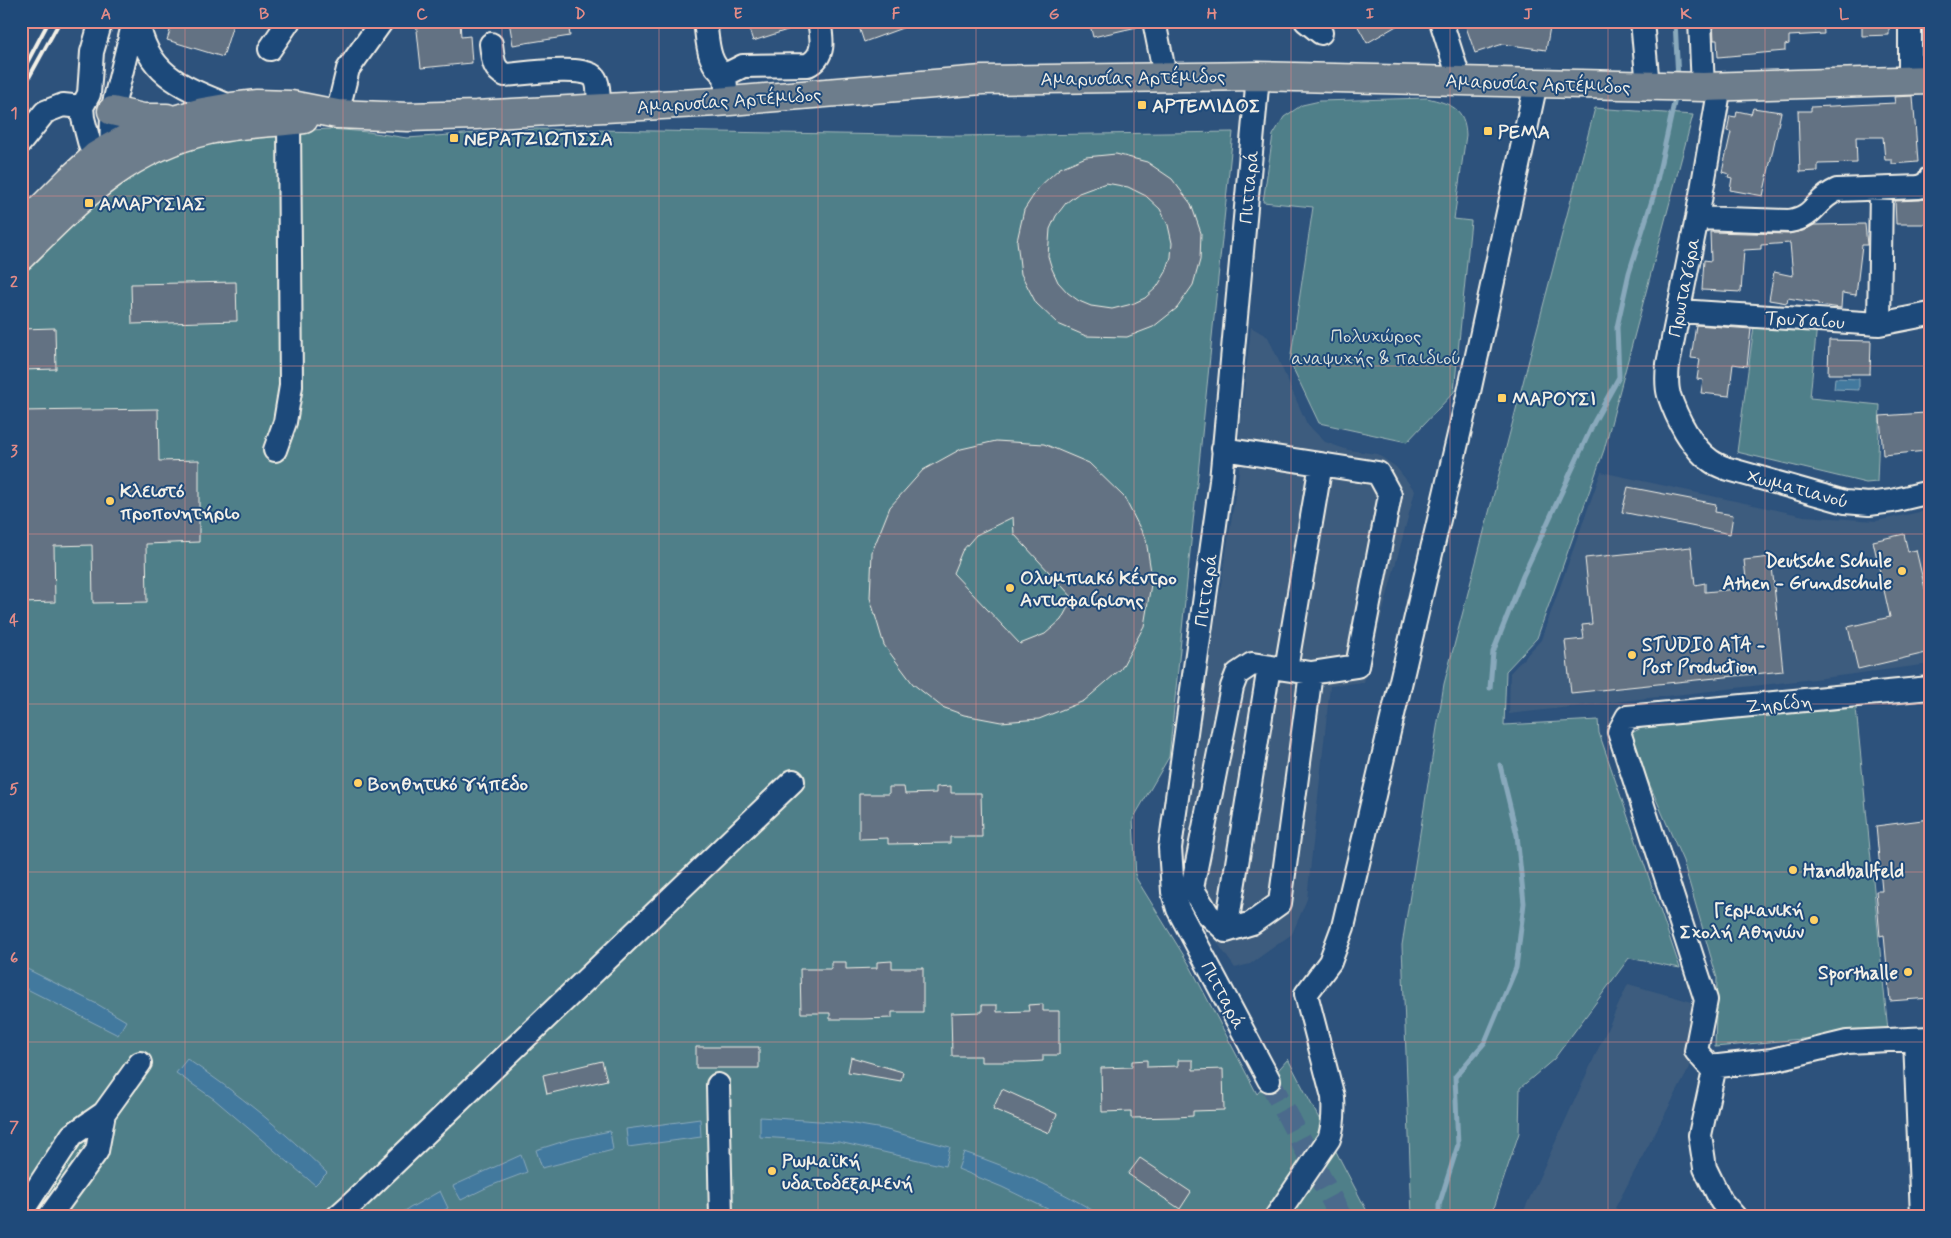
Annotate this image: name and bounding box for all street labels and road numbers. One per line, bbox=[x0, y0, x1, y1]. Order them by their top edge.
street label: Αμαρυσίας Αρτέμιδος bbox=[1040, 64, 1226, 93]
street label: Αμαρυσίας Αρτέμιδος bbox=[1445, 69, 1631, 100]
street label: Αμαρυσίας Αρτέμιδος bbox=[636, 83, 822, 120]
street label: Πιτταρά bbox=[1234, 149, 1265, 225]
street label: Πρωταγόρα bbox=[1663, 235, 1706, 339]
street label: Τρυγαίου bbox=[1764, 305, 1846, 336]
street label: Χωματιανού bbox=[1744, 464, 1851, 515]
street label: Πιτταρά bbox=[1189, 552, 1224, 628]
street label: Ζηρίδη bbox=[1745, 689, 1813, 720]
street label: Πιτταρά bbox=[1194, 957, 1251, 1034]

